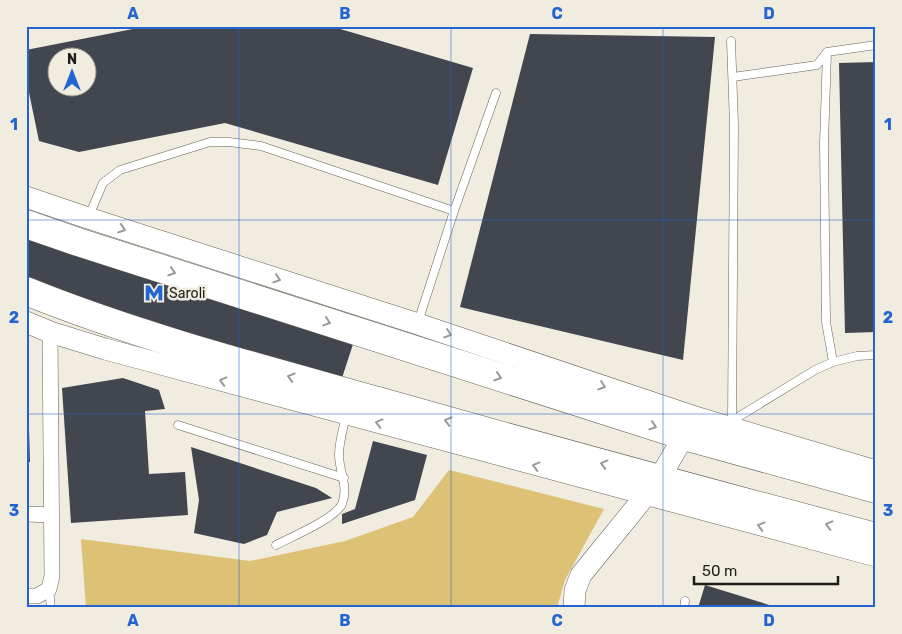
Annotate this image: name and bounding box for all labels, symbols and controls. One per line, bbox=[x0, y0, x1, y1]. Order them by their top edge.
text: A bbox=[127, 4, 139, 23]
text: B bbox=[339, 4, 351, 23]
text: C bbox=[551, 4, 563, 23]
text: D bbox=[763, 4, 775, 23]
north arrow bbox=[48, 48, 98, 98]
text: N bbox=[67, 51, 77, 68]
text: 1 bbox=[10, 115, 18, 134]
text: 1 bbox=[884, 115, 892, 134]
one-way arrow bbox=[118, 224, 126, 234]
one-way arrow bbox=[167, 266, 176, 276]
one-way arrow bbox=[272, 273, 281, 283]
metro station icon: Saroli bbox=[143, 282, 165, 304]
place label: Saroli bbox=[169, 285, 205, 302]
text: 2 bbox=[9, 308, 19, 327]
text: 2 bbox=[883, 308, 893, 327]
one-way arrow bbox=[322, 316, 330, 326]
one-way arrow bbox=[444, 328, 452, 338]
one-way arrow bbox=[494, 371, 502, 381]
one-way arrow bbox=[287, 372, 296, 383]
one-way arrow bbox=[218, 376, 227, 387]
one-way arrow bbox=[598, 380, 606, 390]
one-way arrow bbox=[443, 416, 452, 427]
one-way arrow bbox=[376, 419, 384, 429]
one-way arrow bbox=[648, 421, 657, 431]
one-way arrow bbox=[601, 460, 609, 470]
one-way arrow bbox=[533, 461, 541, 471]
text: 3 bbox=[9, 501, 19, 520]
text: 3 bbox=[883, 501, 893, 520]
one-way arrow bbox=[825, 520, 833, 530]
one-way arrow bbox=[757, 521, 766, 531]
scale bar bbox=[694, 554, 838, 586]
text: 50 m bbox=[702, 562, 737, 580]
text: A bbox=[127, 611, 139, 630]
text: B bbox=[339, 611, 351, 630]
text: C bbox=[551, 611, 563, 630]
text: D bbox=[763, 611, 775, 630]

